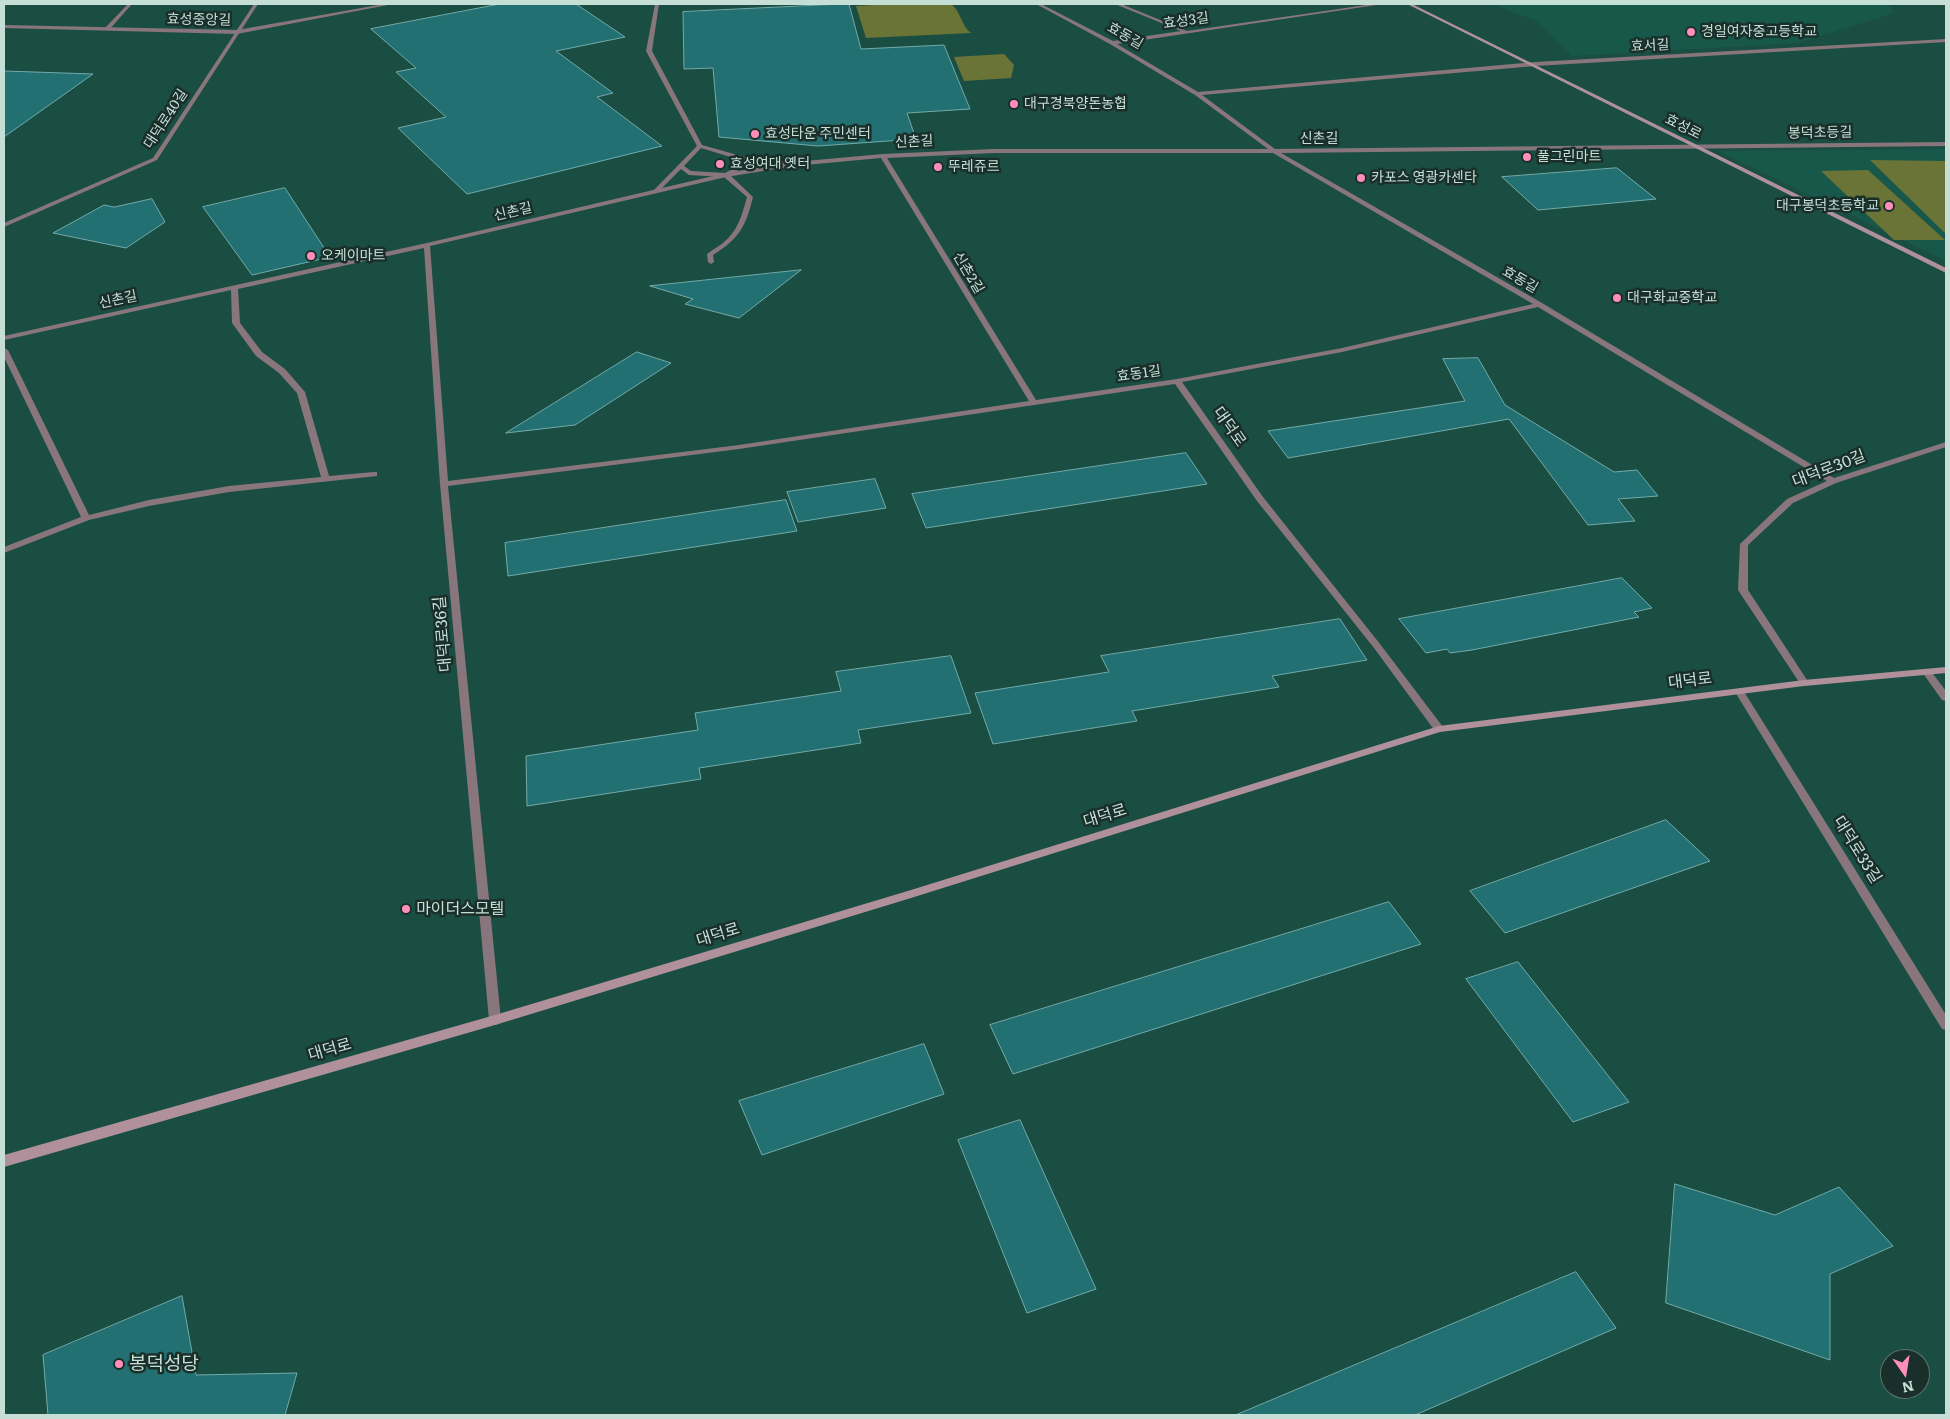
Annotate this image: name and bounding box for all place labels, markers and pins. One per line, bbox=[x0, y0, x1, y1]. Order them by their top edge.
place label: 경일여자중고등학교 bbox=[1701, 24, 1817, 40]
marker: 경일여자중고등학교 bbox=[1685, 26, 1697, 38]
place label: 대구경북양돈농협 bbox=[1024, 96, 1127, 112]
marker: 대구경북양돈농협 bbox=[1008, 98, 1020, 110]
place label: 효성타운 주민센터 bbox=[765, 126, 871, 142]
marker: 효성타운 주민센터 bbox=[749, 128, 761, 140]
place label: 풀그린마트 bbox=[1537, 149, 1601, 165]
marker: 풀그린마트 bbox=[1521, 151, 1533, 163]
place label: 효성여대 옛터 bbox=[730, 156, 810, 172]
marker: 효성여대 옛터 bbox=[714, 158, 726, 170]
place label: 뚜레쥬르 bbox=[948, 159, 1000, 175]
marker: 뚜레쥬르 bbox=[932, 161, 944, 173]
place label: 카포스 영광카센타 bbox=[1371, 170, 1477, 186]
marker: 카포스 영광카센타 bbox=[1355, 172, 1367, 184]
place label: 대구봉덕초등학교 bbox=[1776, 198, 1879, 214]
marker: 대구봉덕초등학교 bbox=[1883, 200, 1895, 212]
place label: 오케이마트 bbox=[321, 248, 385, 264]
marker: 오케이마트 bbox=[305, 250, 317, 262]
place label: 대구화교중학교 bbox=[1627, 290, 1717, 306]
marker: 대구화교중학교 bbox=[1611, 292, 1623, 304]
place label: 마이더스모텔 bbox=[416, 899, 504, 919]
marker: 마이더스모텔 bbox=[400, 903, 412, 915]
place label: 봉덕성당 bbox=[129, 1353, 199, 1375]
marker: 봉덕성당 bbox=[113, 1358, 125, 1370]

